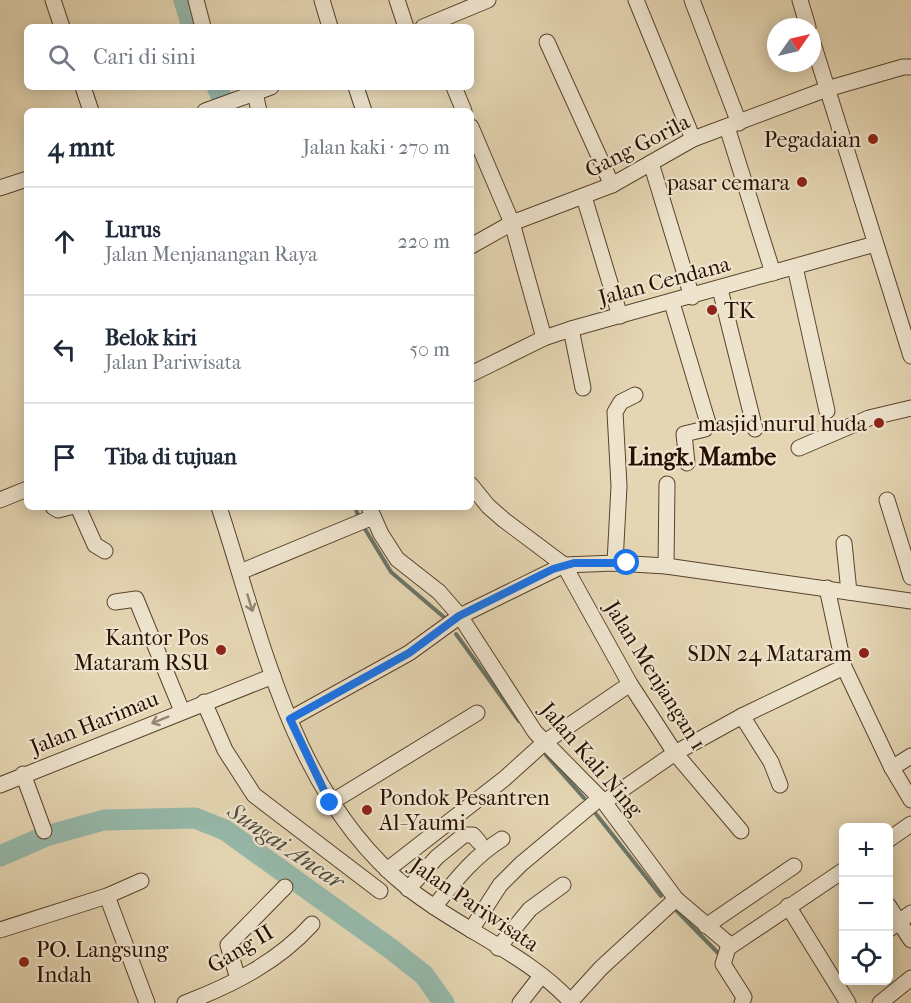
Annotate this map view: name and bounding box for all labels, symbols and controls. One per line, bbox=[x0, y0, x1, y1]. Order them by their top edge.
north arrow bbox=[767, 18, 821, 72]
search box bbox=[24, 24, 474, 90]
icon: search bbox=[45, 41, 78, 74]
text: Cari di sini bbox=[93, 44, 196, 70]
street label: Gang Gorila bbox=[581, 108, 695, 183]
place label: Pegadaian bbox=[764, 127, 861, 153]
text: 4 mnt bbox=[48, 132, 115, 163]
marker: Pegadaian bbox=[866, 132, 880, 146]
text: Jalan kaki · 270 m bbox=[303, 136, 450, 159]
place label: pasar cemara bbox=[666, 170, 791, 196]
marker: pasar cemara bbox=[795, 175, 809, 189]
text: Lurus bbox=[105, 217, 161, 243]
icon: ahead bbox=[48, 225, 81, 258]
text: 220 m bbox=[397, 230, 450, 253]
text: Jalan Menjanangan Raya bbox=[105, 243, 318, 266]
street label: Jalan Cendana bbox=[594, 251, 734, 312]
place label: TK bbox=[724, 298, 756, 324]
marker: TK bbox=[705, 303, 719, 317]
text: Belok kiri bbox=[105, 325, 197, 351]
icon: left bbox=[48, 333, 81, 366]
text: 50 m bbox=[409, 338, 450, 361]
text: Jalan Pariwisata bbox=[105, 351, 241, 374]
place label: masjid nurul huda bbox=[698, 411, 868, 437]
marker: masjid nurul huda bbox=[872, 416, 886, 430]
icon: arrive bbox=[48, 441, 81, 474]
district label: Lingk. Mambe bbox=[628, 443, 776, 471]
text: Tiba di tujuan bbox=[105, 444, 237, 470]
route start bbox=[613, 549, 639, 575]
one-way arrow bbox=[245, 593, 256, 612]
street label: Jalan Menjangan 1 bbox=[598, 594, 711, 755]
place label: Kantor Pos Mataram RSU bbox=[74, 625, 209, 676]
place label: SDN 24 Mataram bbox=[688, 641, 853, 667]
marker: Kantor Pos Mataram RSU bbox=[214, 643, 228, 657]
marker: SDN 24 Mataram bbox=[857, 646, 871, 660]
street label: Jalan Harimau bbox=[25, 685, 163, 761]
street label: Jalan Kali Ning bbox=[533, 696, 648, 822]
one-way arrow bbox=[151, 715, 169, 726]
place label: Pondok Pesantren Al-Yaumi bbox=[378, 785, 550, 836]
route end bbox=[316, 789, 342, 815]
water label: Sungai Ancar bbox=[222, 796, 351, 896]
marker: Pondok Pesantren Al-Yaumi bbox=[360, 803, 374, 817]
map controls bbox=[839, 823, 893, 985]
button: + bbox=[839, 823, 893, 877]
street label: Jalan Pariwisata bbox=[403, 851, 544, 958]
button: − bbox=[839, 877, 893, 931]
street label: Gang II bbox=[203, 919, 278, 979]
button: locate bbox=[839, 931, 893, 985]
place label: PO. Langsung Indah bbox=[36, 937, 168, 988]
marker: PO. Langsung Indah bbox=[17, 955, 31, 969]

